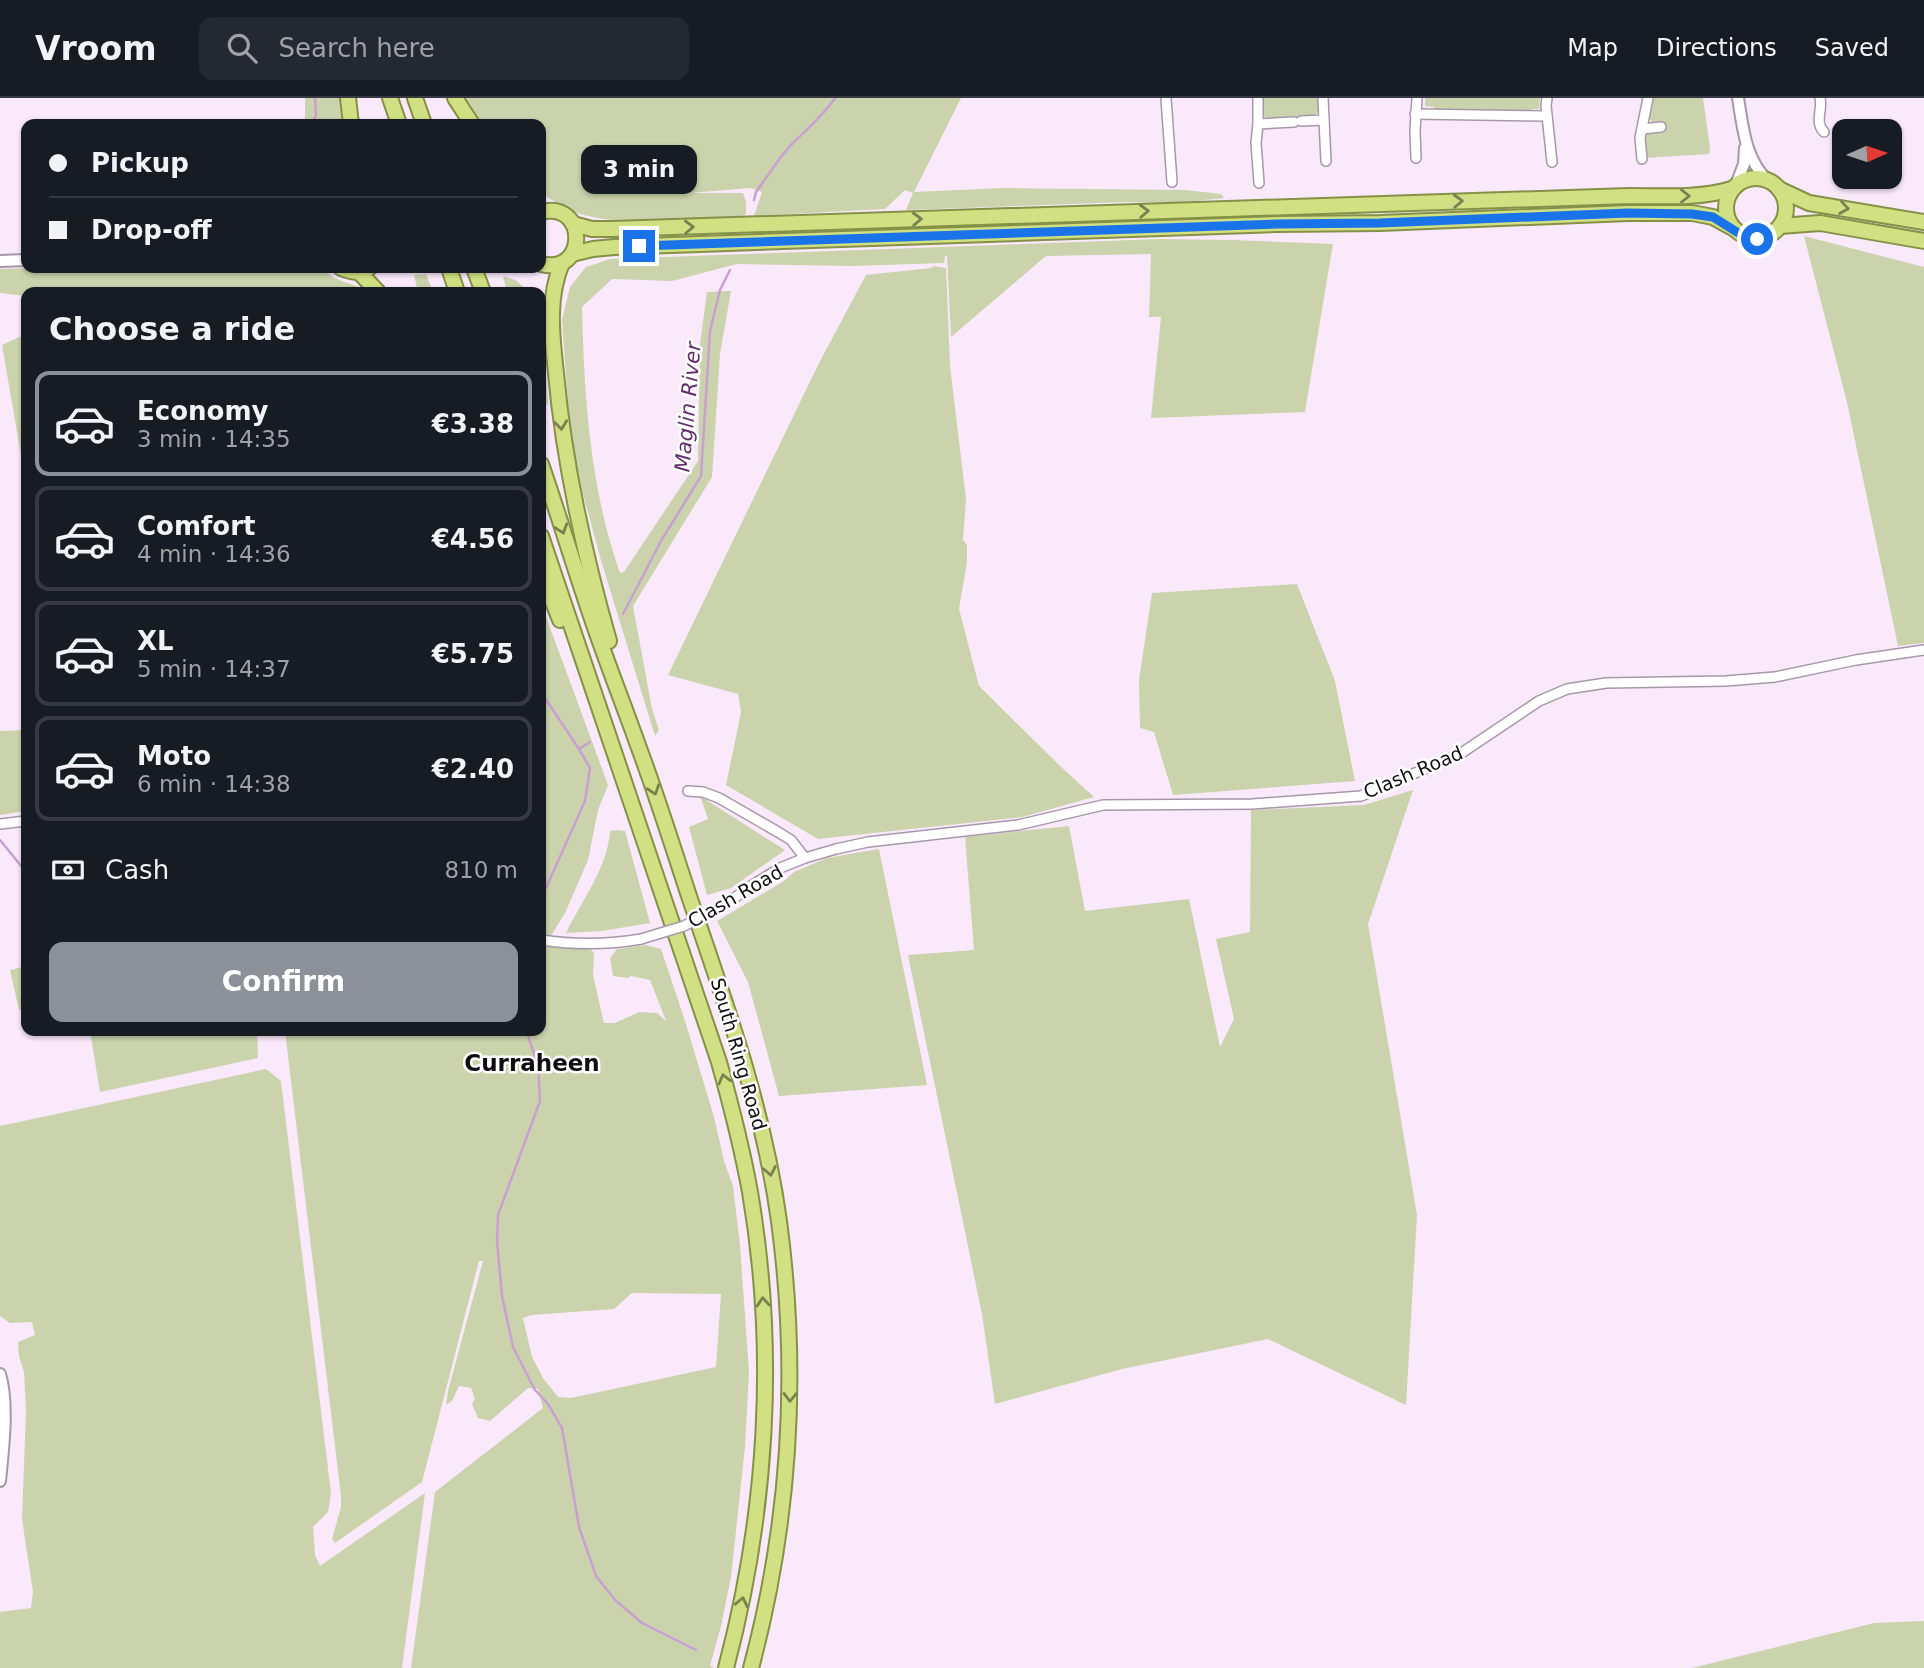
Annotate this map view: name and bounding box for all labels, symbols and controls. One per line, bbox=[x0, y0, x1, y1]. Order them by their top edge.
search box bbox=[199, 17, 689, 80]
text: Vroom bbox=[35, 29, 157, 68]
icon: search bbox=[223, 29, 261, 67]
text: Search here bbox=[279, 33, 435, 63]
text: Map bbox=[1567, 34, 1618, 62]
text: Directions bbox=[1656, 34, 1777, 62]
text: Saved bbox=[1815, 34, 1889, 62]
north arrow bbox=[1832, 119, 1902, 189]
map controls bbox=[1832, 119, 1902, 189]
callout: 3 min bbox=[581, 144, 697, 194]
text: Pickup bbox=[91, 148, 189, 178]
text: 3 min bbox=[603, 156, 675, 182]
one-way arrow bbox=[1680, 188, 1691, 204]
one-way arrow bbox=[1452, 194, 1463, 209]
one-way arrow bbox=[1838, 201, 1850, 216]
one-way arrow bbox=[1139, 203, 1150, 219]
one-way arrow bbox=[912, 212, 923, 227]
text: Drop-off bbox=[91, 215, 212, 245]
one-way arrow bbox=[684, 219, 695, 234]
route start bbox=[1741, 223, 1773, 255]
route end bbox=[623, 230, 655, 262]
text: Choose a ride bbox=[49, 310, 295, 348]
water label: Maglin River bbox=[670, 340, 706, 473]
icon: car bbox=[53, 392, 116, 455]
text: Economy bbox=[137, 396, 268, 426]
text: €3.38 bbox=[432, 409, 514, 439]
one-way arrow bbox=[553, 419, 568, 431]
text: 3 min · 14:35 bbox=[137, 426, 291, 452]
icon: car bbox=[53, 507, 116, 570]
text: Comfort bbox=[137, 511, 255, 541]
one-way arrow bbox=[554, 522, 569, 534]
text: €4.56 bbox=[432, 524, 514, 554]
text: 4 min · 14:36 bbox=[137, 541, 291, 567]
icon: car bbox=[53, 622, 116, 685]
text: XL bbox=[137, 626, 174, 656]
text: €5.75 bbox=[432, 639, 514, 669]
text: 5 min · 14:37 bbox=[137, 656, 291, 682]
icon: car bbox=[53, 737, 116, 800]
text: Moto bbox=[137, 741, 211, 771]
street label: Clash Road bbox=[1360, 741, 1466, 803]
text: €2.40 bbox=[432, 754, 514, 784]
text: 6 min · 14:38 bbox=[137, 771, 291, 797]
one-way arrow bbox=[645, 783, 660, 795]
icon: cash bbox=[49, 851, 87, 889]
text: Cash bbox=[105, 855, 169, 885]
text: 810 m bbox=[444, 857, 518, 883]
street label: Clash Road bbox=[684, 860, 786, 932]
button: Confirm bbox=[49, 942, 518, 1022]
street label: South Ring Road bbox=[707, 975, 771, 1133]
district label: Curraheen bbox=[464, 1050, 600, 1076]
one-way arrow bbox=[718, 1073, 732, 1085]
one-way arrow bbox=[762, 1165, 777, 1177]
one-way arrow bbox=[755, 1297, 770, 1308]
one-way arrow bbox=[782, 1392, 797, 1403]
one-way arrow bbox=[733, 1596, 748, 1608]

